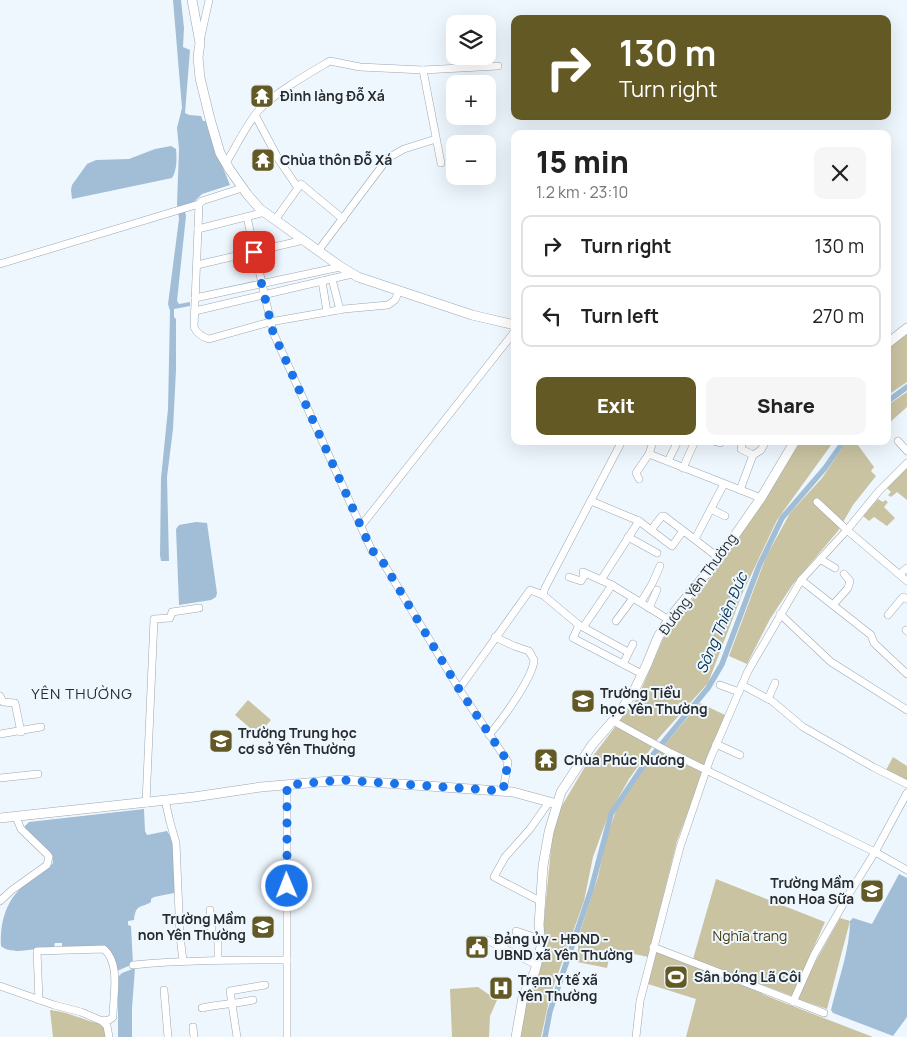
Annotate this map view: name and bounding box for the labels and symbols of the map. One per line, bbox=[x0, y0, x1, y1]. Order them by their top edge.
temple icon: Đình làng Đỗ Xá bbox=[249, 83, 275, 109]
place label: Đình làng Đỗ Xá bbox=[280, 86, 385, 105]
temple icon: Chùa thôn Đỗ Xá bbox=[250, 147, 276, 173]
place label: Chùa thôn Đỗ Xá bbox=[280, 150, 392, 169]
pin bbox=[233, 231, 275, 273]
street label: Đường Yên Thường bbox=[654, 529, 741, 638]
water label: Sông Thiên Đức bbox=[691, 567, 753, 677]
district label: YÊN THƯỜNG bbox=[31, 683, 133, 704]
place label: Trường Tiểu học Yên Thường bbox=[600, 683, 708, 718]
school or university icon: Trường Tiểu học Yên Thường bbox=[570, 688, 596, 714]
place label: Trường Trung học cơ sở Yên Thường bbox=[238, 723, 357, 758]
school or university icon: Trường Trung học cơ sở Yên Thường bbox=[208, 728, 234, 754]
temple icon: Chùa Phúc Nương bbox=[533, 747, 559, 773]
place label: Chùa Phúc Nương bbox=[564, 750, 685, 769]
position arrow bbox=[260, 859, 312, 911]
place label: Trường Mầm non Hoa Sữa bbox=[770, 873, 854, 908]
school or university icon: Trường Mầm non Hoa Sữa bbox=[859, 878, 885, 904]
place label: Trường Mầm non Yên Thường bbox=[138, 909, 246, 944]
school or university icon: Trường Mầm non Yên Thường bbox=[250, 914, 276, 940]
park label: Nghĩa trang bbox=[713, 926, 787, 945]
place label: Đảng ủy - HĐND - UBND xã Yên Thường bbox=[494, 929, 633, 964]
public building icon: Đảng ủy - HĐND - UBND xã Yên Thường bbox=[464, 934, 490, 960]
sports icon: Sân bóng Lã Côi bbox=[663, 964, 689, 990]
place label: Sân bóng Lã Côi bbox=[694, 967, 802, 986]
place label: Trạm Y tế xã Yên Thường bbox=[518, 970, 598, 1005]
hospital icon: Trạm Y tế xã Yên Thường bbox=[488, 975, 514, 1001]

